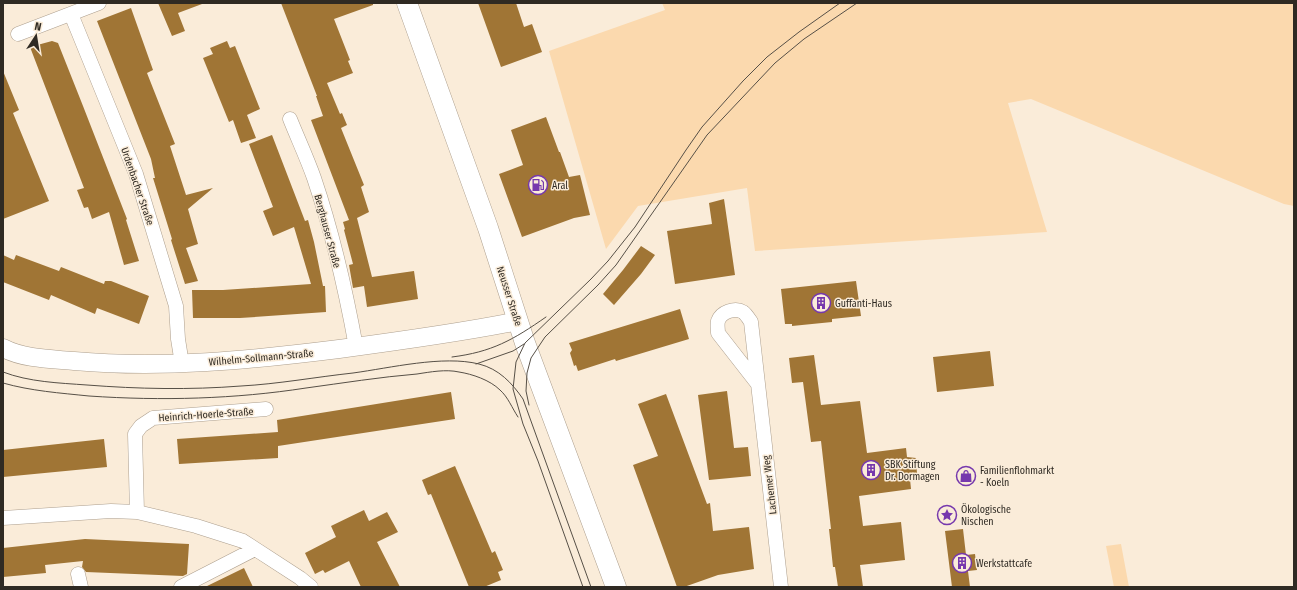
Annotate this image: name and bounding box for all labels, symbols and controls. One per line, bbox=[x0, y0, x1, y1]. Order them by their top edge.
north arrow bbox=[16, 16, 56, 56]
text: N bbox=[33, 20, 43, 34]
street label: Urdenbacher Straße bbox=[118, 146, 156, 227]
fuel station icon: Aral bbox=[527, 174, 549, 196]
place label: Aral bbox=[552, 180, 568, 192]
street label: Berghauser Straße bbox=[311, 193, 343, 269]
street label: Neusser Straße bbox=[494, 265, 524, 328]
building icon: Guffanti-Haus bbox=[810, 292, 832, 314]
place label: Guffanti-Haus bbox=[835, 298, 892, 310]
street label: Wilhelm-Sollmann-Straße bbox=[208, 347, 314, 369]
street label: Heinrich-Hoerle-Straße bbox=[158, 406, 254, 424]
street label: Lachemer Weg bbox=[760, 454, 780, 515]
building icon: SBK Stiftung Dr. Dormagen bbox=[860, 459, 882, 481]
place label: SBK Stiftung Dr. Dormagen bbox=[885, 459, 940, 483]
shop icon: Familienflohmarkt - Koeln bbox=[955, 465, 977, 487]
place label: Familienflohmarkt - Koeln bbox=[980, 465, 1055, 489]
place label: Ökologische Nischen bbox=[961, 503, 1011, 528]
place icon: Ökologische Nischen bbox=[936, 504, 958, 526]
building icon: Werkstattcafe bbox=[951, 552, 973, 574]
place label: Werkstattcafe bbox=[976, 558, 1032, 570]

